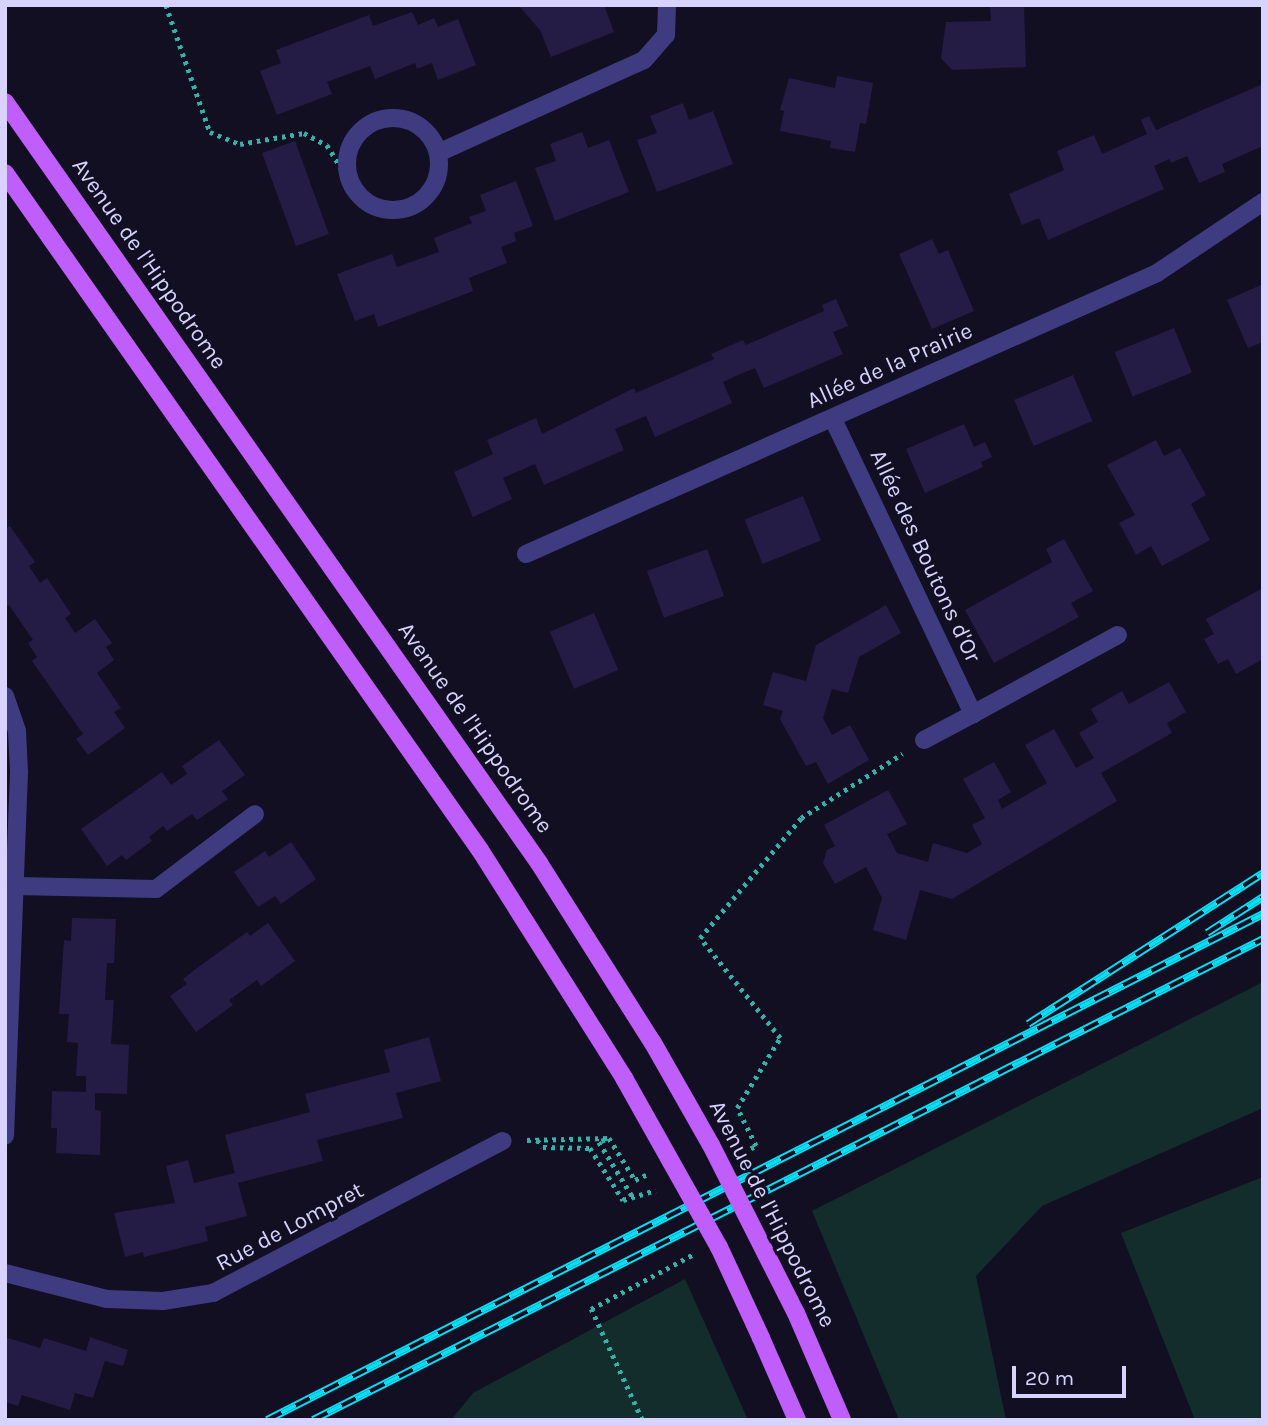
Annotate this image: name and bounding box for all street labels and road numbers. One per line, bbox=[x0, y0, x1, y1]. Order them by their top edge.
street label: Avenue de l'Hippodrome bbox=[66, 153, 232, 375]
street label: Allée de la Prairie bbox=[803, 317, 977, 415]
street label: Allée des Boutons d'Or bbox=[864, 445, 986, 667]
street label: Avenue de l'Hippodrome bbox=[392, 617, 558, 839]
street label: Avenue de l'Hippodrome bbox=[703, 1096, 841, 1332]
street label: Rue de Lompret bbox=[211, 1176, 369, 1278]

